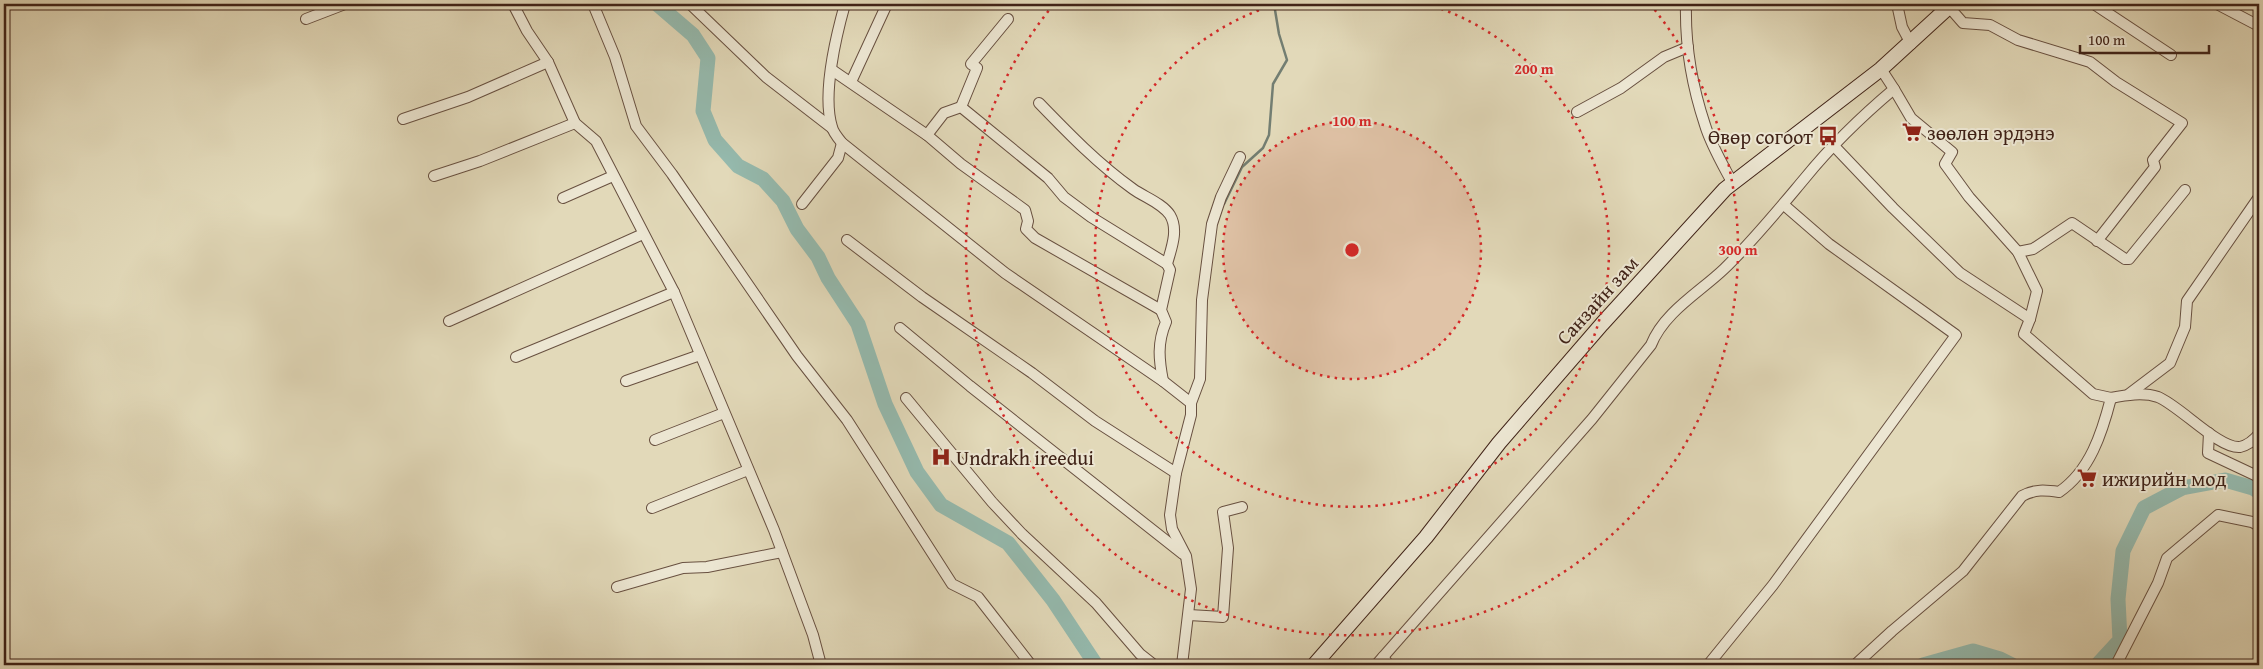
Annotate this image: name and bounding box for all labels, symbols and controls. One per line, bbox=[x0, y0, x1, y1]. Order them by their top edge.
scale bar bbox=[2080, 22, 2209, 54]
text: 100 m bbox=[2088, 29, 2126, 50]
text: 200 m bbox=[1514, 58, 1554, 79]
text: 100 m bbox=[1332, 110, 1372, 131]
place label: зөөлөн эрдэнэ bbox=[1927, 118, 2055, 147]
supermarket icon: зөөлөн эрдэнэ bbox=[1901, 121, 1923, 143]
place label: Өвөр согоот bbox=[1708, 122, 1813, 151]
bus stop icon: Өвөр согоот bbox=[1817, 125, 1839, 147]
text: 300 m bbox=[1718, 239, 1758, 260]
centre of rings bbox=[1343, 241, 1361, 259]
street label: Санзайн зам bbox=[1549, 249, 1645, 351]
place label: Undrakh ireedui bbox=[956, 443, 1094, 472]
hospital icon: Undrakh ireedui bbox=[930, 446, 952, 468]
place label: ижирийн мод bbox=[2102, 464, 2227, 493]
supermarket icon: ижирийн мод bbox=[2076, 467, 2098, 489]

